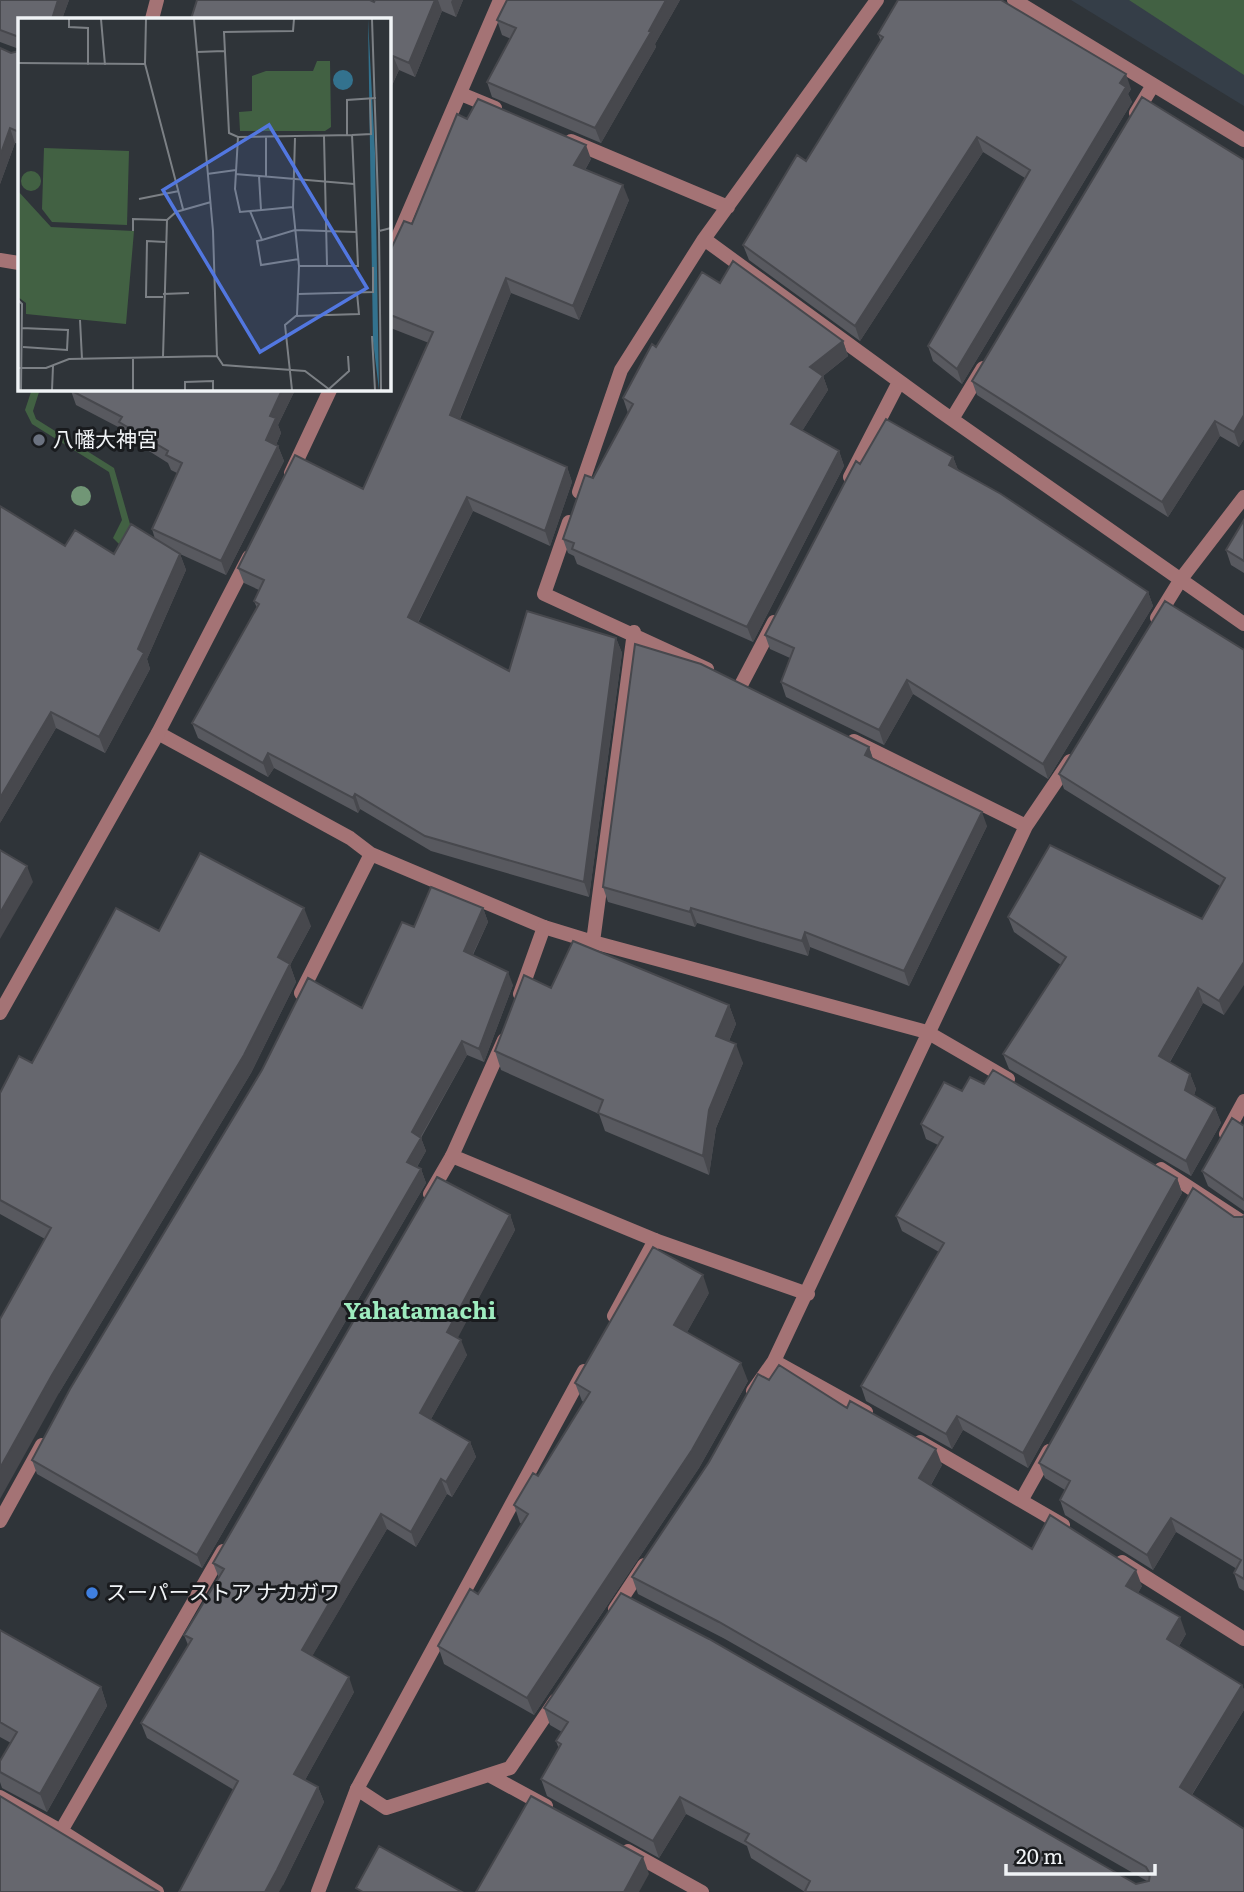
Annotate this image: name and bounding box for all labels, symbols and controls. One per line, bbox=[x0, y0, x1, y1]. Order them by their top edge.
inset map bbox=[18, 18, 390, 390]
place label: 八幡大神宮 bbox=[53, 422, 158, 453]
marker: 八幡大神宮 bbox=[31, 432, 47, 448]
district label: Yahatamachi bbox=[344, 1292, 496, 1326]
place label: スーパーストア ナカガワ bbox=[106, 1575, 340, 1606]
marker: スーパーストア ナカガワ bbox=[84, 1585, 100, 1601]
scale bar bbox=[1006, 1832, 1155, 1876]
text: 20 m bbox=[1016, 1839, 1063, 1870]

